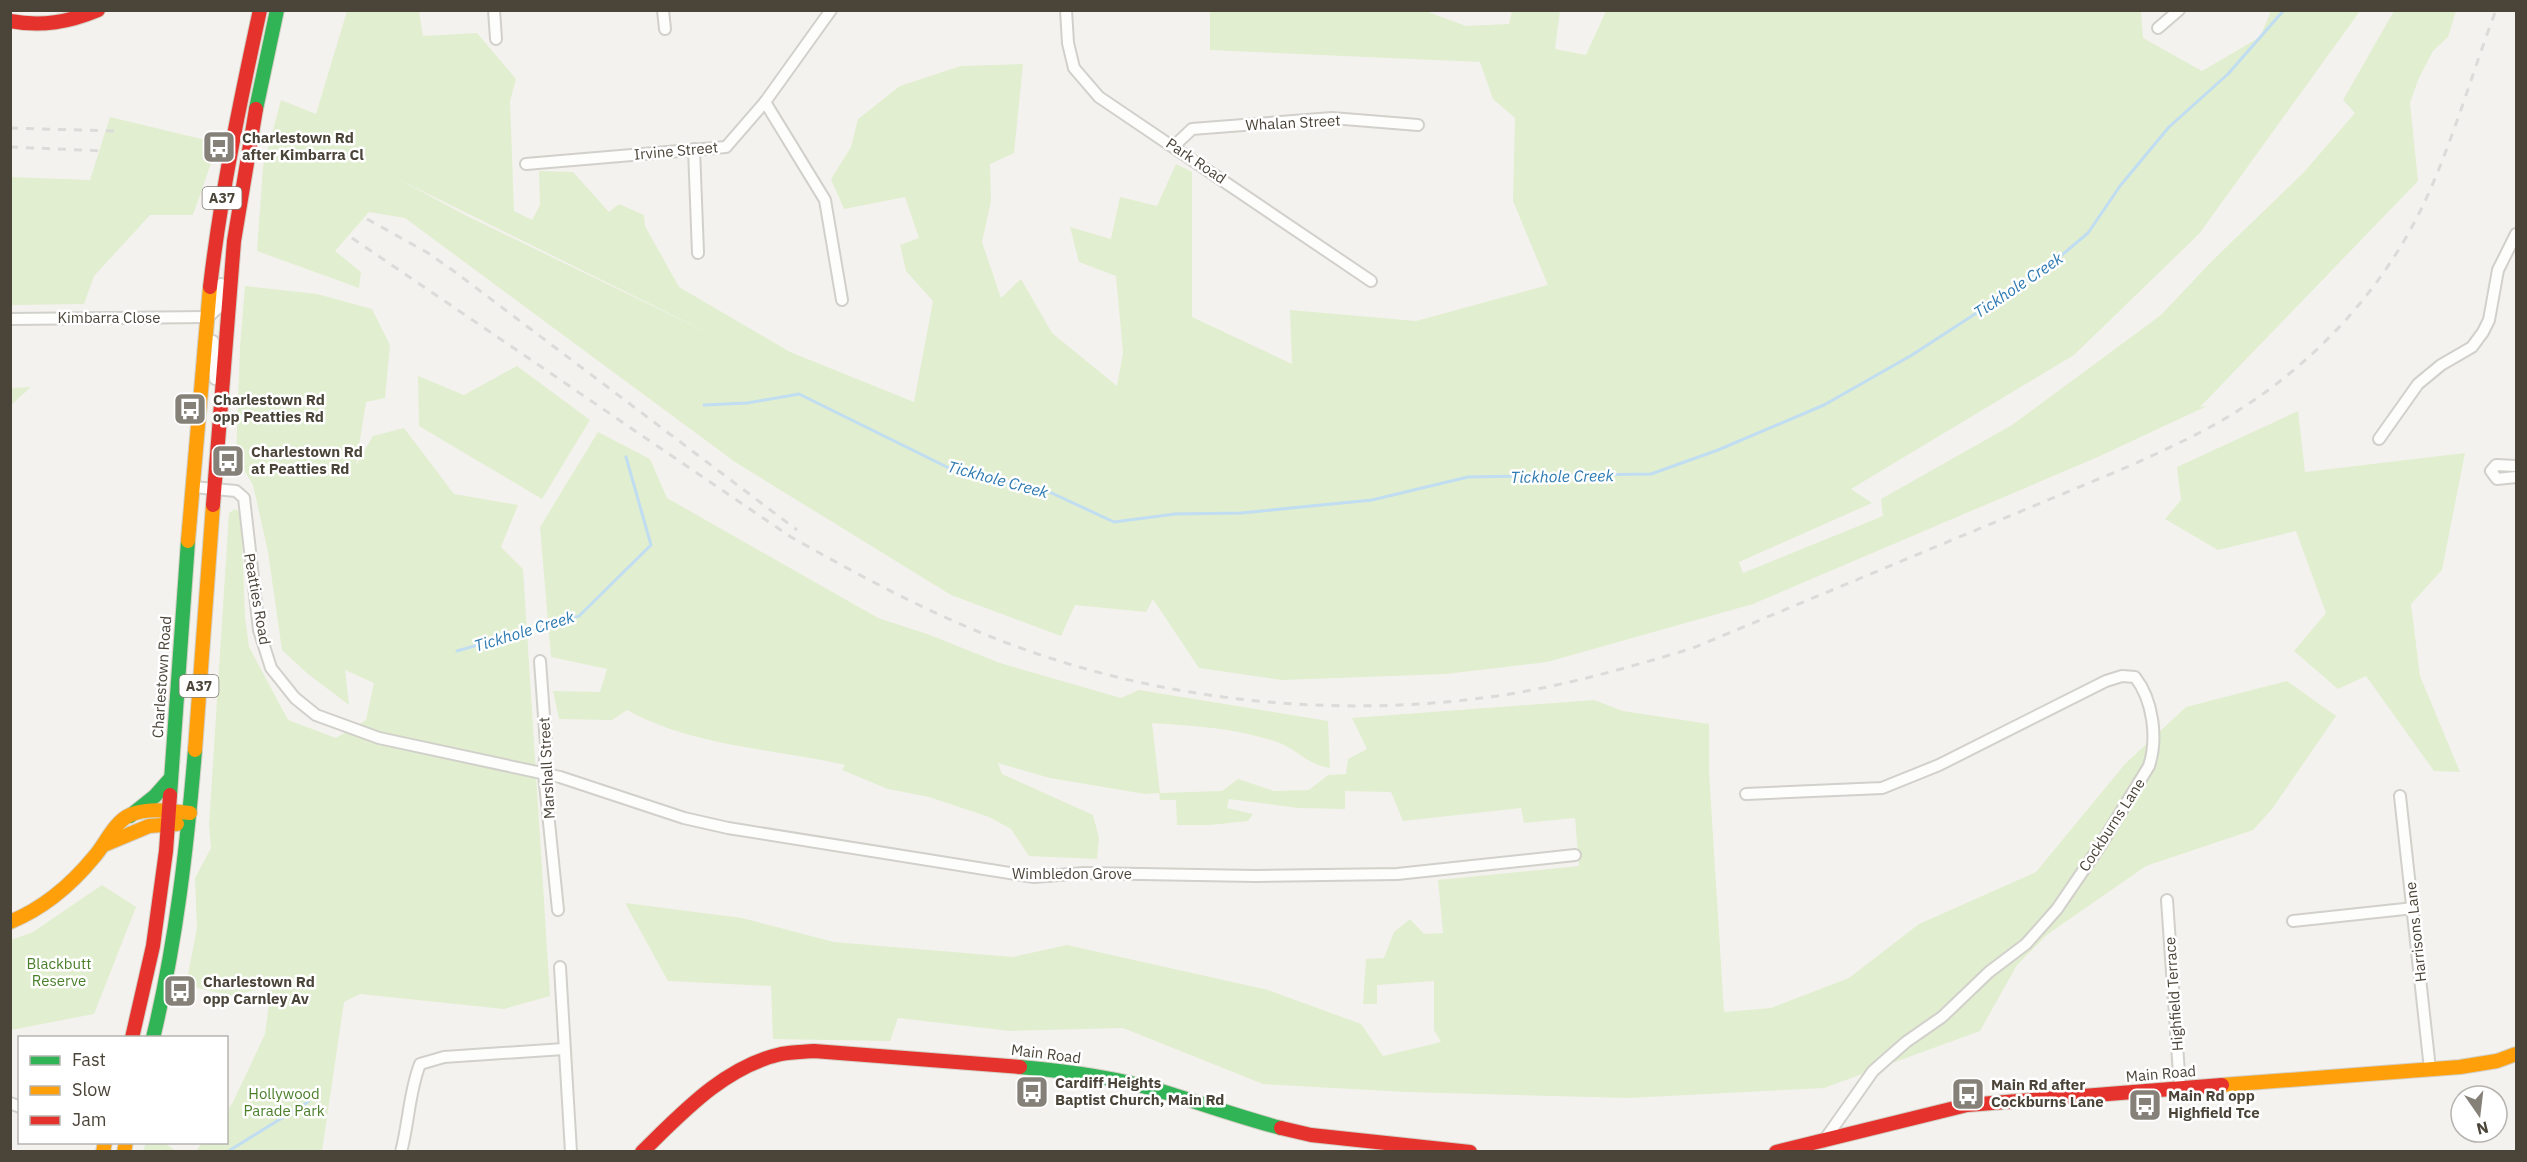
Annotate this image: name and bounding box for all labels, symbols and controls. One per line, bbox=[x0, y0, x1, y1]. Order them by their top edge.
street label: Whalan Street bbox=[1245, 111, 1341, 134]
place label: Charlestown Rd after Kimbarra Cl bbox=[242, 128, 364, 164]
bus stop icon: Charlestown Rd after Kimbarra Cl bbox=[201, 129, 237, 165]
street label: Park Road bbox=[1163, 134, 1230, 188]
street label: Irvine Street bbox=[633, 137, 719, 164]
road number: A37 bbox=[202, 187, 242, 209]
water label: Tickhole Creek bbox=[1970, 247, 2067, 322]
street label: Kimbarra Close bbox=[58, 308, 160, 327]
place label: Charlestown Rd opp Peatties Rd bbox=[213, 390, 325, 426]
bus stop icon: Charlestown Rd opp Peatties Rd bbox=[172, 391, 208, 427]
place label: Charlestown Rd at Peatties Rd bbox=[251, 442, 363, 478]
bus stop icon: Charlestown Rd at Peatties Rd bbox=[210, 443, 246, 479]
water label: Tickhole Creek bbox=[946, 456, 1051, 502]
water label: Tickhole Creek bbox=[1510, 465, 1615, 487]
street label: Peatties Road bbox=[240, 552, 275, 646]
water label: Tickhole Creek bbox=[472, 606, 577, 656]
street label: Charlestown Road bbox=[148, 615, 175, 739]
road number: A37 bbox=[180, 675, 218, 697]
street label: Marshall Street bbox=[534, 716, 559, 820]
street label: Cockburns Lane bbox=[2074, 774, 2149, 875]
street label: Wimbledon Grove bbox=[1012, 864, 1132, 883]
street label: Harrisons Lane bbox=[2401, 881, 2430, 983]
street label: Highfield Terrace bbox=[2160, 936, 2187, 1052]
park label: Blackbutt Reserve bbox=[27, 954, 91, 990]
place label: Charlestown Rd opp Carnley Av bbox=[203, 972, 315, 1008]
bus stop icon: Charlestown Rd opp Carnley Av bbox=[162, 973, 198, 1009]
legend bbox=[18, 1036, 228, 1144]
street label: Main Road bbox=[1010, 1040, 1082, 1067]
text: Fast bbox=[72, 1048, 106, 1071]
street label: Main Road bbox=[2125, 1061, 2197, 1086]
place label: Cardiff Heights Baptist Church, Main Rd bbox=[1055, 1073, 1224, 1109]
bus stop icon: Cardiff Heights Baptist Church, Main Rd bbox=[1014, 1074, 1050, 1110]
place label: Main Rd after Cockburns Lane bbox=[1991, 1075, 2104, 1111]
bus stop icon: Main Rd after Cockburns Lane bbox=[1950, 1076, 1986, 1112]
text: Slow bbox=[72, 1078, 111, 1101]
park label: Hollywood Parade Park bbox=[243, 1084, 325, 1120]
north arrow bbox=[2449, 1084, 2509, 1144]
place label: Main Rd opp Highfield Tce bbox=[2168, 1086, 2260, 1122]
bus stop icon: Main Rd opp Highfield Tce bbox=[2127, 1087, 2163, 1123]
text: Jam bbox=[72, 1108, 107, 1131]
text: N bbox=[2475, 1117, 2491, 1140]

